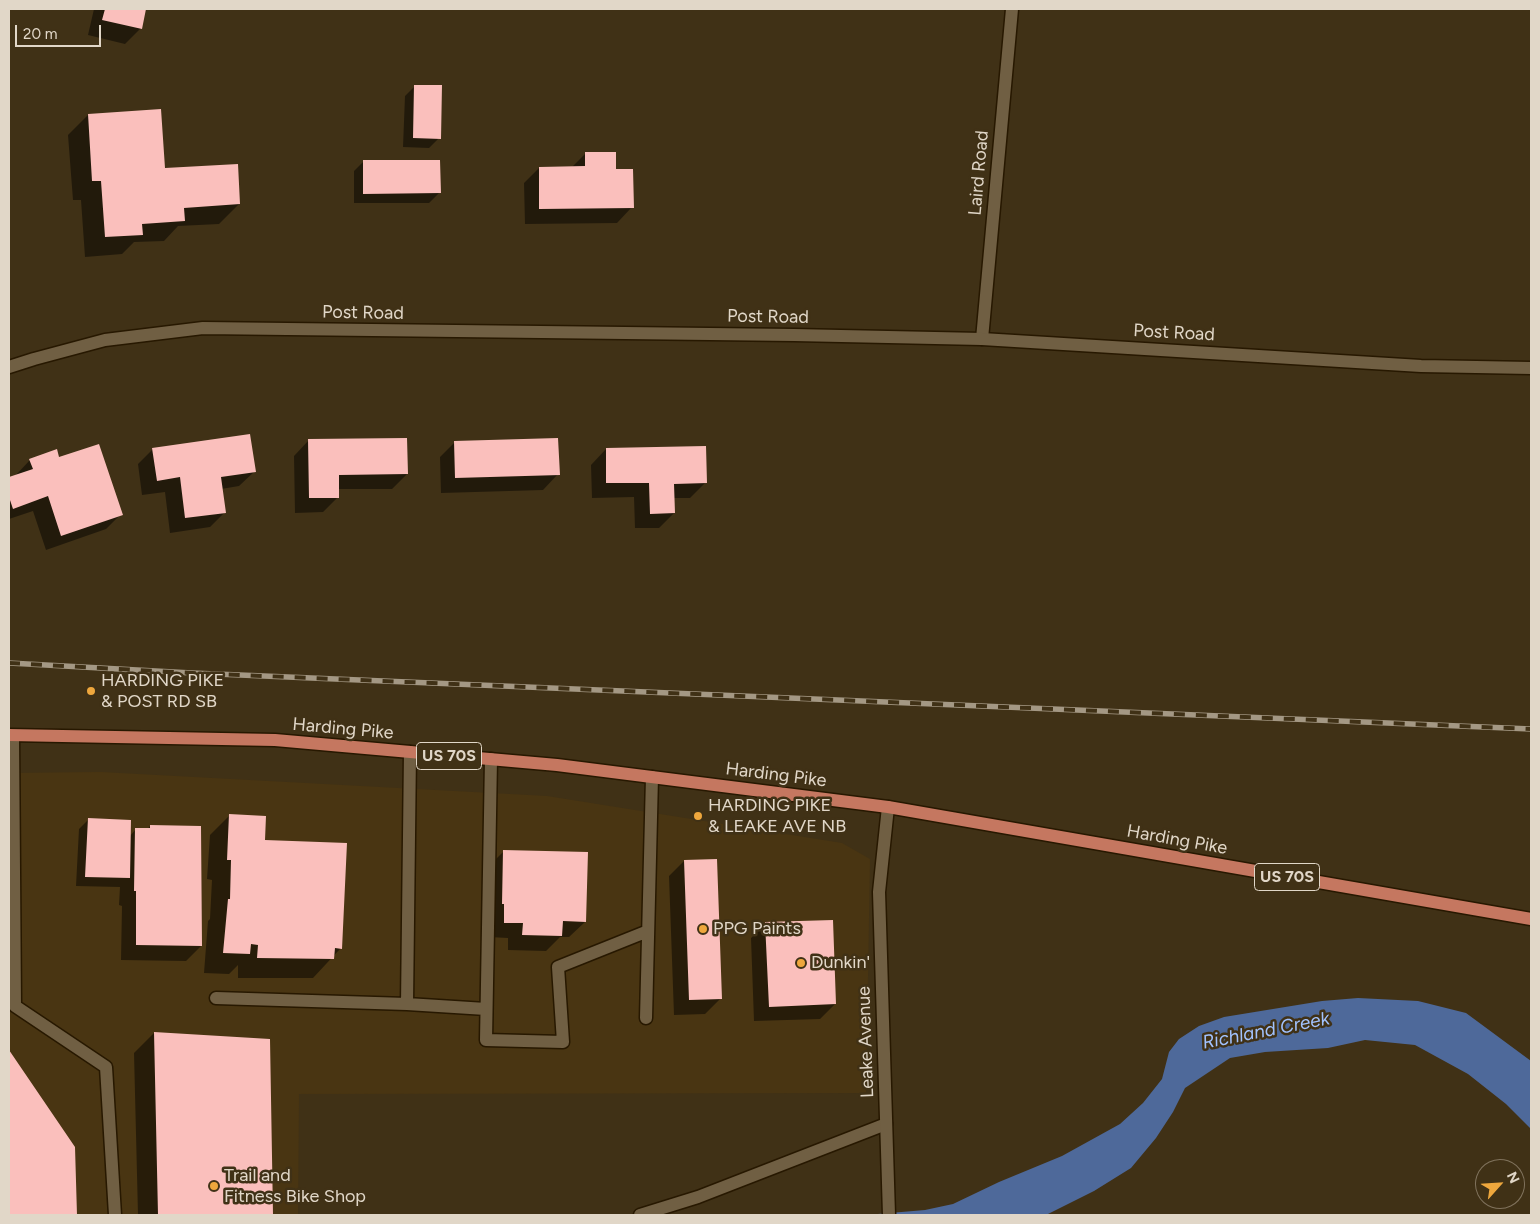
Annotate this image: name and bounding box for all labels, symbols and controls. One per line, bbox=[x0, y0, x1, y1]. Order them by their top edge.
scale bar bbox=[18, 15, 104, 47]
text: 20 m bbox=[23, 25, 57, 43]
street label: Laird Road bbox=[965, 130, 993, 216]
street label: Post Road bbox=[322, 301, 404, 325]
street label: Post Road bbox=[727, 305, 809, 329]
street label: Post Road bbox=[1133, 320, 1215, 346]
place label: HARDING PIKE & POST RD SB bbox=[101, 670, 224, 712]
marker: HARDING PIKE & POST RD SB bbox=[85, 685, 97, 697]
street label: Harding Pike bbox=[291, 714, 395, 744]
road number: US 70S bbox=[416, 742, 482, 769]
street label: Harding Pike bbox=[724, 758, 828, 792]
place label: HARDING PIKE & LEAKE AVE NB bbox=[708, 795, 846, 838]
marker: HARDING PIKE & LEAKE AVE NB bbox=[692, 810, 704, 822]
street label: Harding Pike bbox=[1125, 821, 1229, 859]
road number: US 70S bbox=[1254, 864, 1320, 890]
place label: PPG Paints bbox=[713, 918, 801, 940]
marker: PPG Paints bbox=[697, 923, 709, 935]
place label: Dunkin' bbox=[811, 952, 870, 974]
marker: Dunkin' bbox=[795, 957, 807, 969]
street label: Leake Avenue bbox=[853, 986, 879, 1098]
water label: Richland Creek bbox=[1200, 1007, 1332, 1055]
north arrow bbox=[1475, 1159, 1525, 1209]
place label: Trail and Fitness Bike Shop bbox=[224, 1165, 366, 1208]
text: N bbox=[1503, 1169, 1523, 1186]
marker: Trail and Fitness Bike Shop bbox=[208, 1180, 220, 1192]

